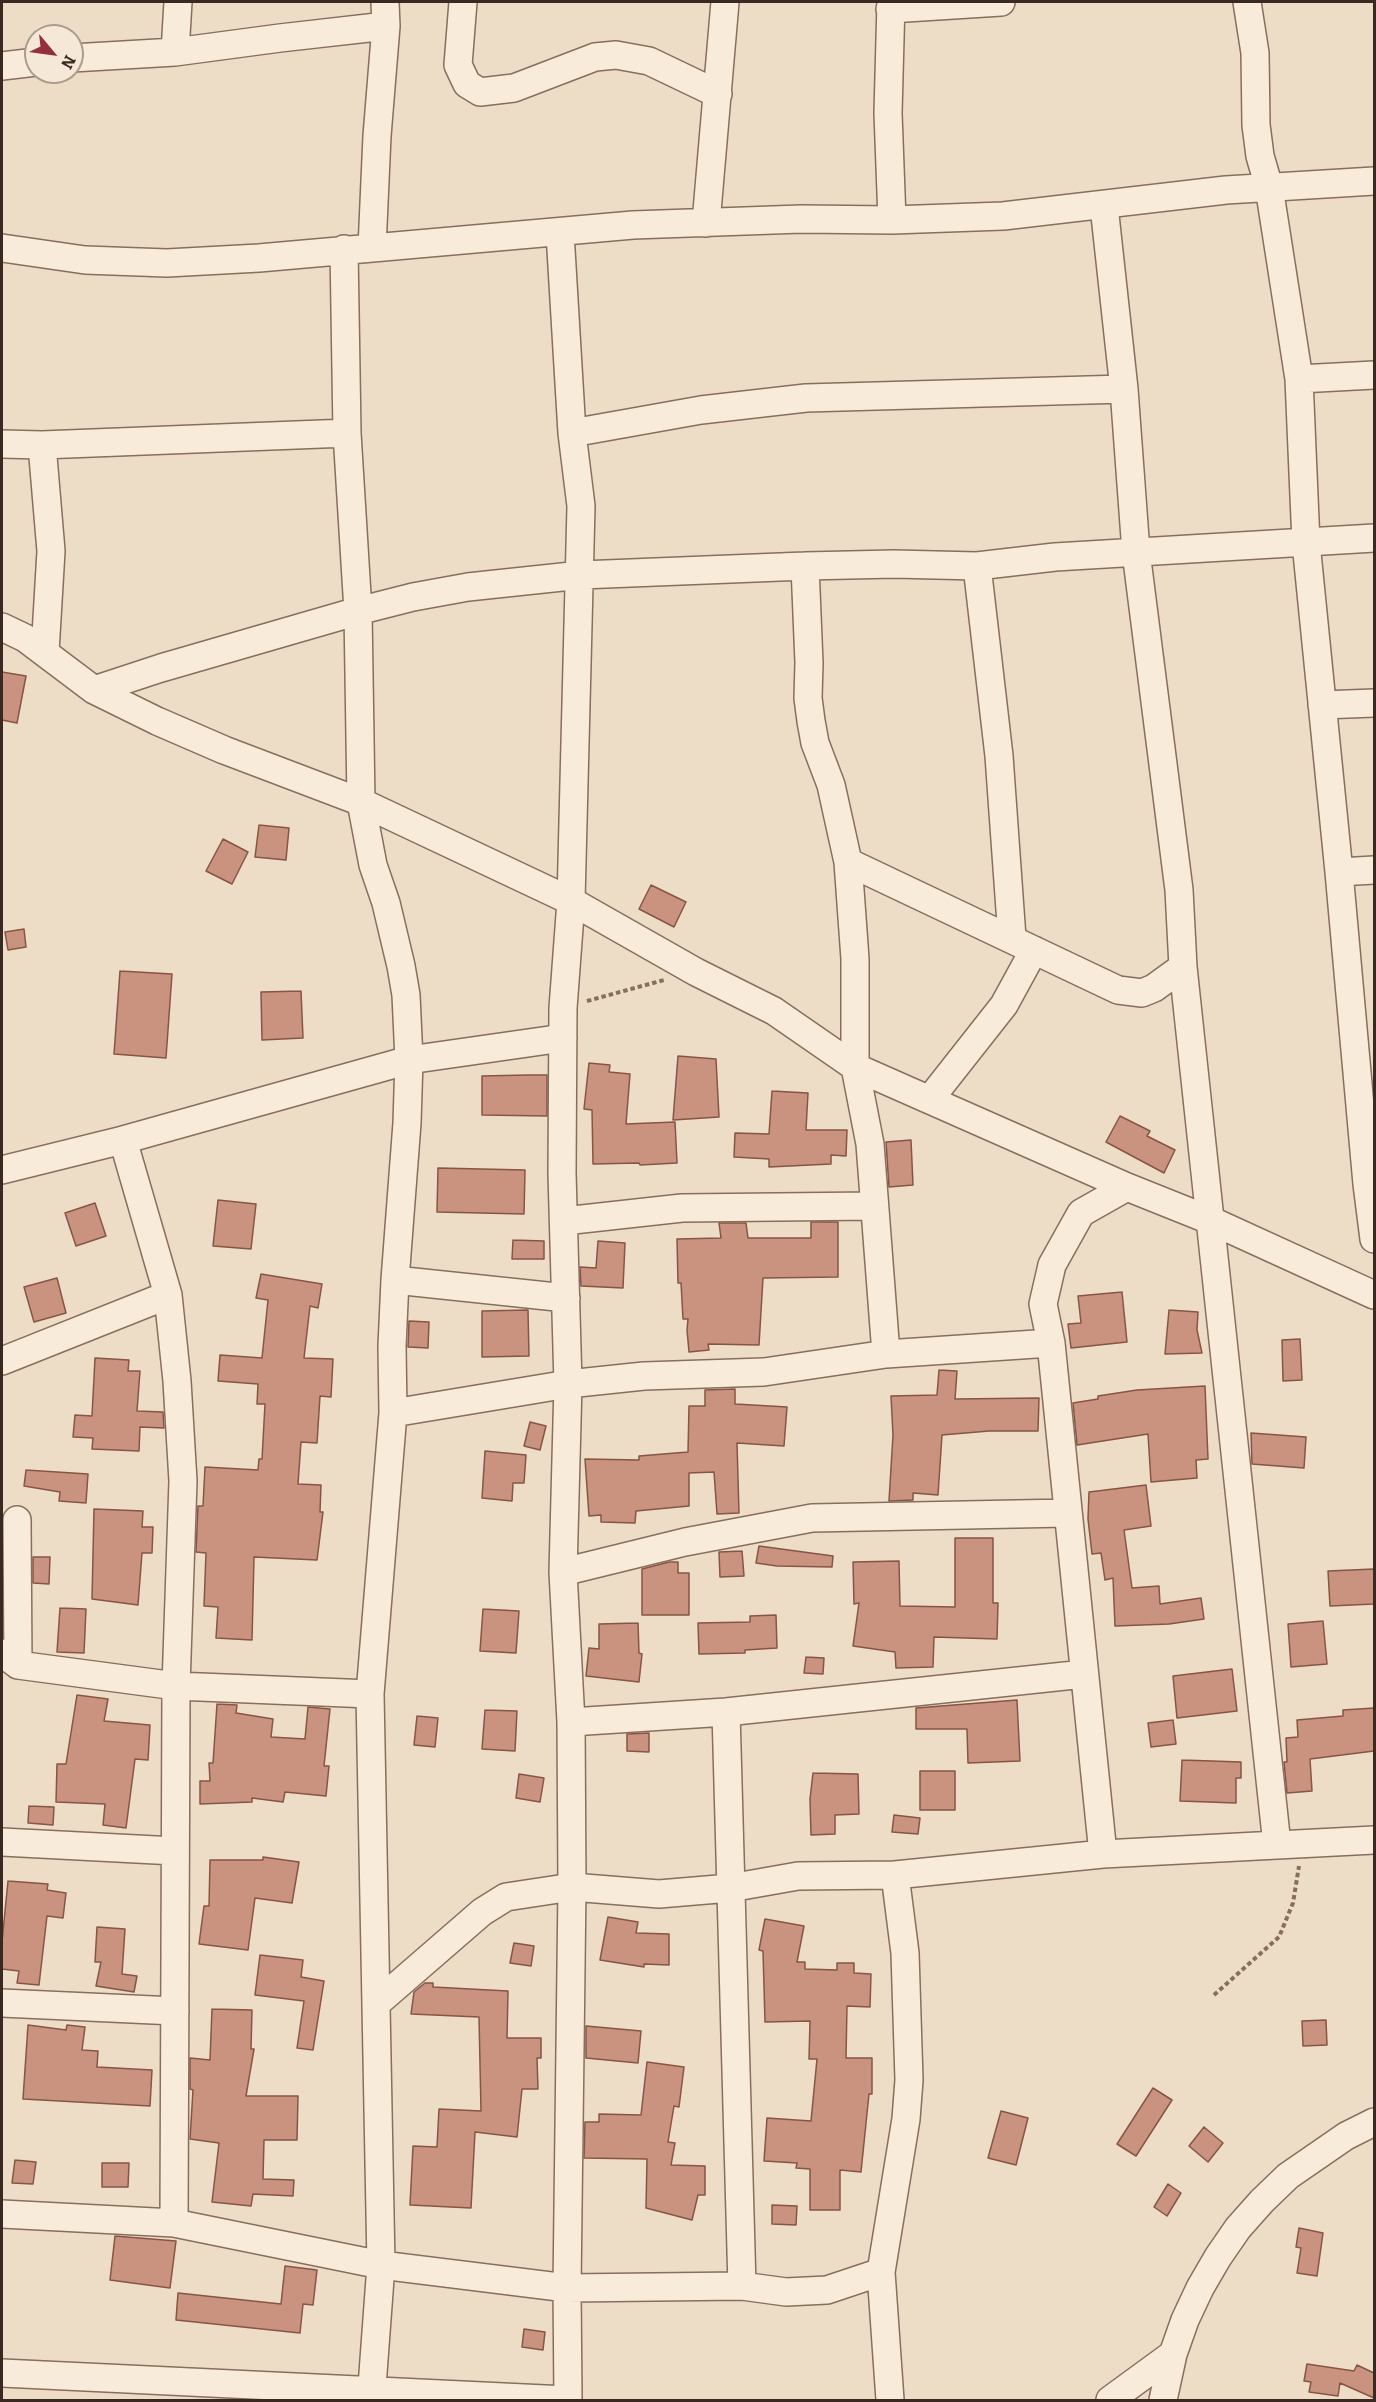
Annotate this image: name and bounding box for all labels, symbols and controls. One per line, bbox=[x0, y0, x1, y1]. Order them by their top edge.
north arrow bbox=[24, 24, 84, 84]
text: N bbox=[57, 52, 80, 72]

